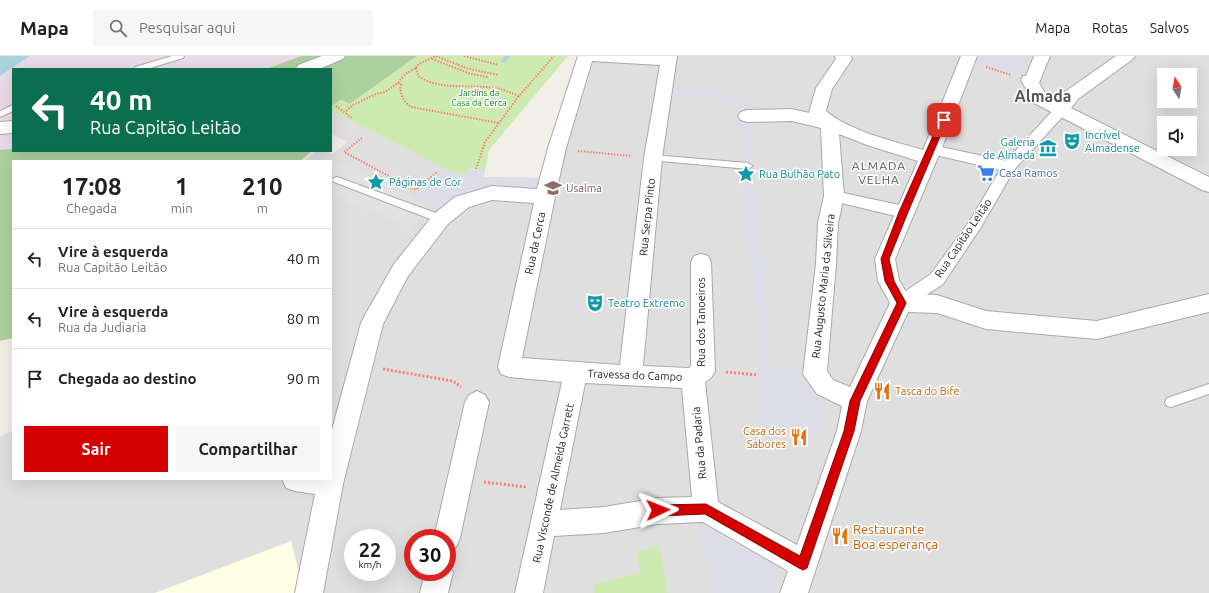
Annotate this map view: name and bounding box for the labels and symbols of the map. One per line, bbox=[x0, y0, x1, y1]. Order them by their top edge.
north arrow bbox=[1157, 68, 1197, 108]
district label: Almada bbox=[1015, 87, 1071, 105]
park label: Jardins da Casa da Cerca bbox=[451, 88, 507, 108]
pin bbox=[927, 103, 961, 137]
place label: Incrível Almadense bbox=[1085, 129, 1140, 154]
theatre icon: Incrível Almadense bbox=[1062, 131, 1082, 151]
place label: Galeria de Almada bbox=[983, 136, 1035, 161]
museum icon: Galeria de Almada bbox=[1038, 138, 1058, 158]
district label: ALMADA VELHA bbox=[852, 159, 906, 186]
supermarket icon: Casa Ramos bbox=[976, 163, 996, 183]
place icon: Rua Bulhão Pato bbox=[736, 164, 756, 184]
place label: Casa Ramos bbox=[999, 167, 1058, 179]
place label: Rua Bulhão Pato bbox=[759, 168, 840, 180]
place icon: Páginas de Cor bbox=[366, 172, 386, 192]
place label: Páginas de Cor bbox=[389, 176, 463, 188]
street label: Rua Serpa Pinto bbox=[637, 177, 657, 257]
school or university icon: Usalma bbox=[543, 178, 563, 198]
place label: Usalma bbox=[566, 182, 602, 194]
street label: Rua Capitão Leitão bbox=[932, 196, 994, 280]
street label: Rua da Cerca bbox=[523, 211, 547, 275]
street label: Rua Augusto Maria da Silveira bbox=[809, 213, 837, 359]
street label: Rua dos Tanoeiros bbox=[695, 277, 707, 367]
theatre icon: Teatro Extremo bbox=[585, 293, 605, 313]
place label: Teatro Extremo bbox=[608, 297, 685, 309]
street label: Travessa do Campo bbox=[587, 367, 683, 383]
restaurant icon: Tasca do Bife bbox=[872, 381, 892, 401]
place label: Tasca do Bife bbox=[895, 385, 960, 397]
street label: Rua Visconde de Almeida Garrett bbox=[530, 401, 576, 564]
street label: Rua da Padaria bbox=[690, 406, 708, 480]
place label: Casa dos Sabores bbox=[743, 425, 786, 450]
restaurant icon: Casa dos Sabores bbox=[789, 427, 809, 447]
position arrow bbox=[637, 489, 679, 531]
place label: Restaurante Boa esperança bbox=[853, 522, 938, 551]
restaurant icon: Restaurante Boa esperança bbox=[830, 526, 850, 546]
speed limit sign: 30 bbox=[404, 529, 456, 581]

